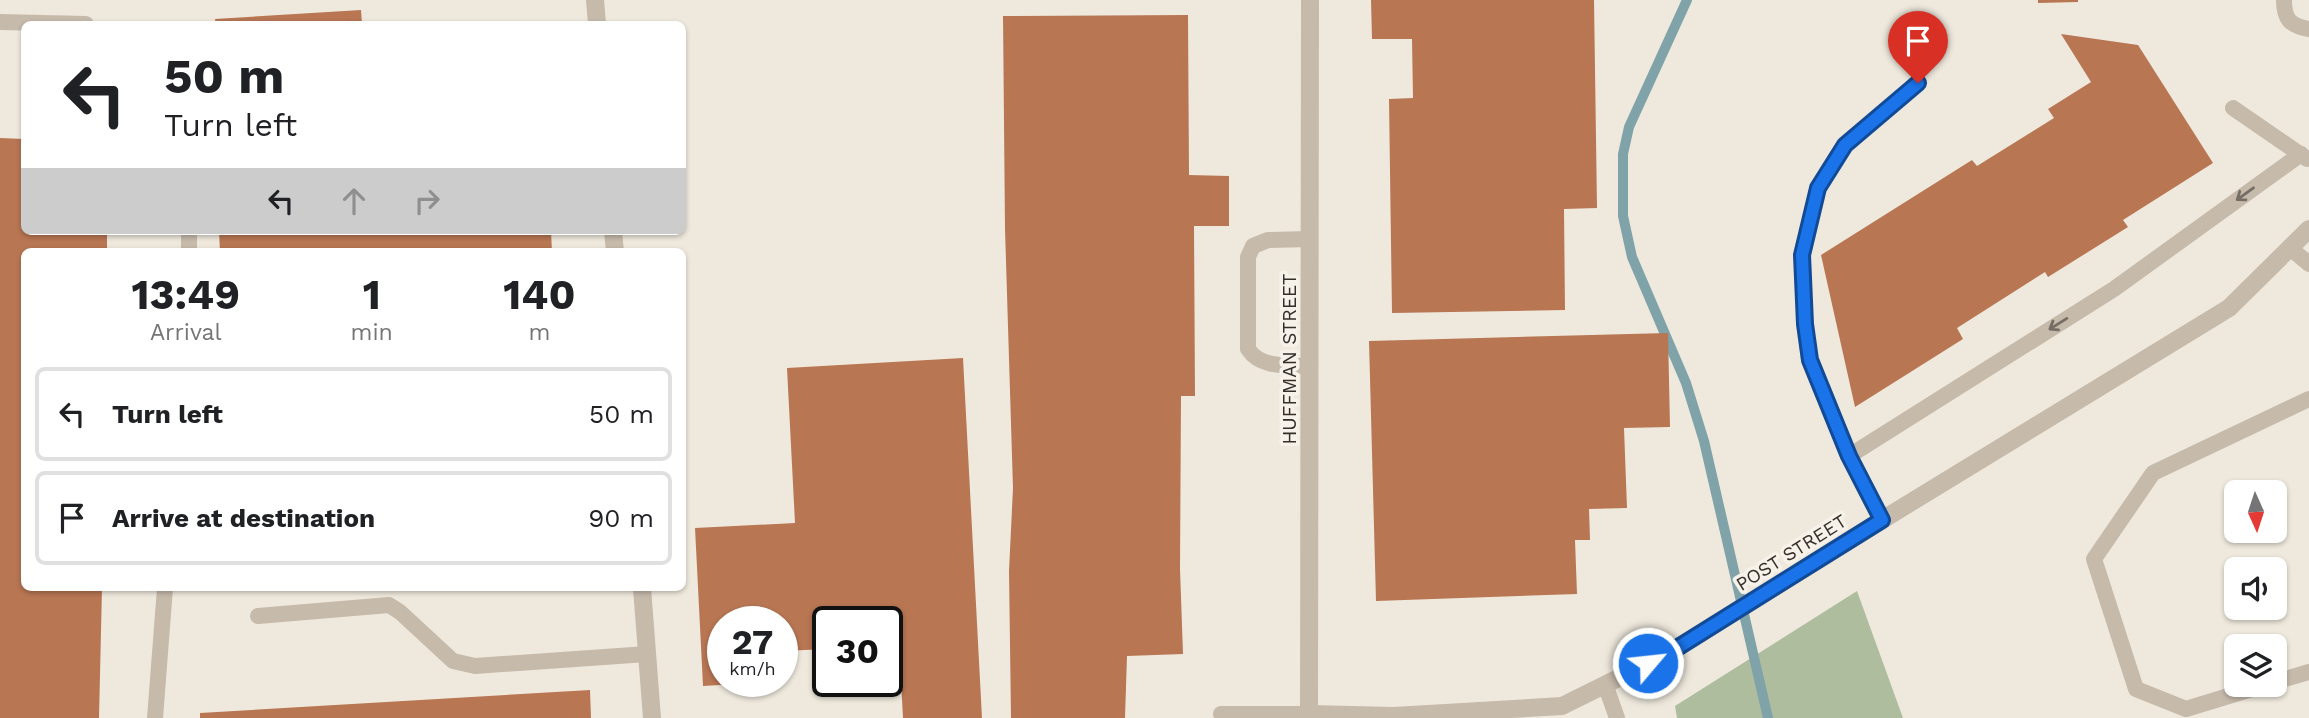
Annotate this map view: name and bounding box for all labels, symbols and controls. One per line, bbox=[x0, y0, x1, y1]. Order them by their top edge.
pin bbox=[1888, 11, 1948, 83]
icon: arrive bbox=[1899, 22, 1937, 60]
text: 50 m bbox=[164, 47, 284, 105]
icon: left bbox=[49, 49, 140, 140]
text: Turn left bbox=[164, 106, 297, 144]
icon: left bbox=[262, 182, 300, 220]
icon: ahead bbox=[335, 182, 373, 220]
icon: right bbox=[408, 182, 446, 220]
one-way arrow bbox=[2236, 187, 2255, 201]
text: 13:49 bbox=[131, 270, 240, 319]
text: 1 bbox=[363, 270, 381, 319]
text: 140 bbox=[503, 270, 576, 319]
street label: HUFFMAN STREET bbox=[1278, 273, 1301, 445]
one-way arrow bbox=[2049, 317, 2069, 331]
text: Arrival bbox=[150, 319, 222, 346]
text: min bbox=[351, 319, 393, 346]
text: m bbox=[528, 319, 550, 346]
icon: left bbox=[53, 395, 91, 433]
text: Turn left bbox=[112, 399, 223, 429]
text: 50 m bbox=[589, 399, 654, 429]
north arrow bbox=[2224, 480, 2287, 542]
map controls bbox=[2224, 480, 2287, 697]
icon: arrive bbox=[53, 499, 91, 537]
text: Arrive at destination bbox=[112, 503, 375, 533]
text: 90 m bbox=[588, 503, 654, 533]
street label: POST STREET bbox=[1732, 509, 1851, 596]
button: sound bbox=[2224, 557, 2287, 620]
speed limit sign: 30 bbox=[812, 606, 903, 697]
text: 27 bbox=[732, 621, 773, 663]
position arrow bbox=[1611, 626, 1685, 700]
button: layers bbox=[2224, 634, 2287, 697]
text: km/h bbox=[729, 658, 776, 679]

